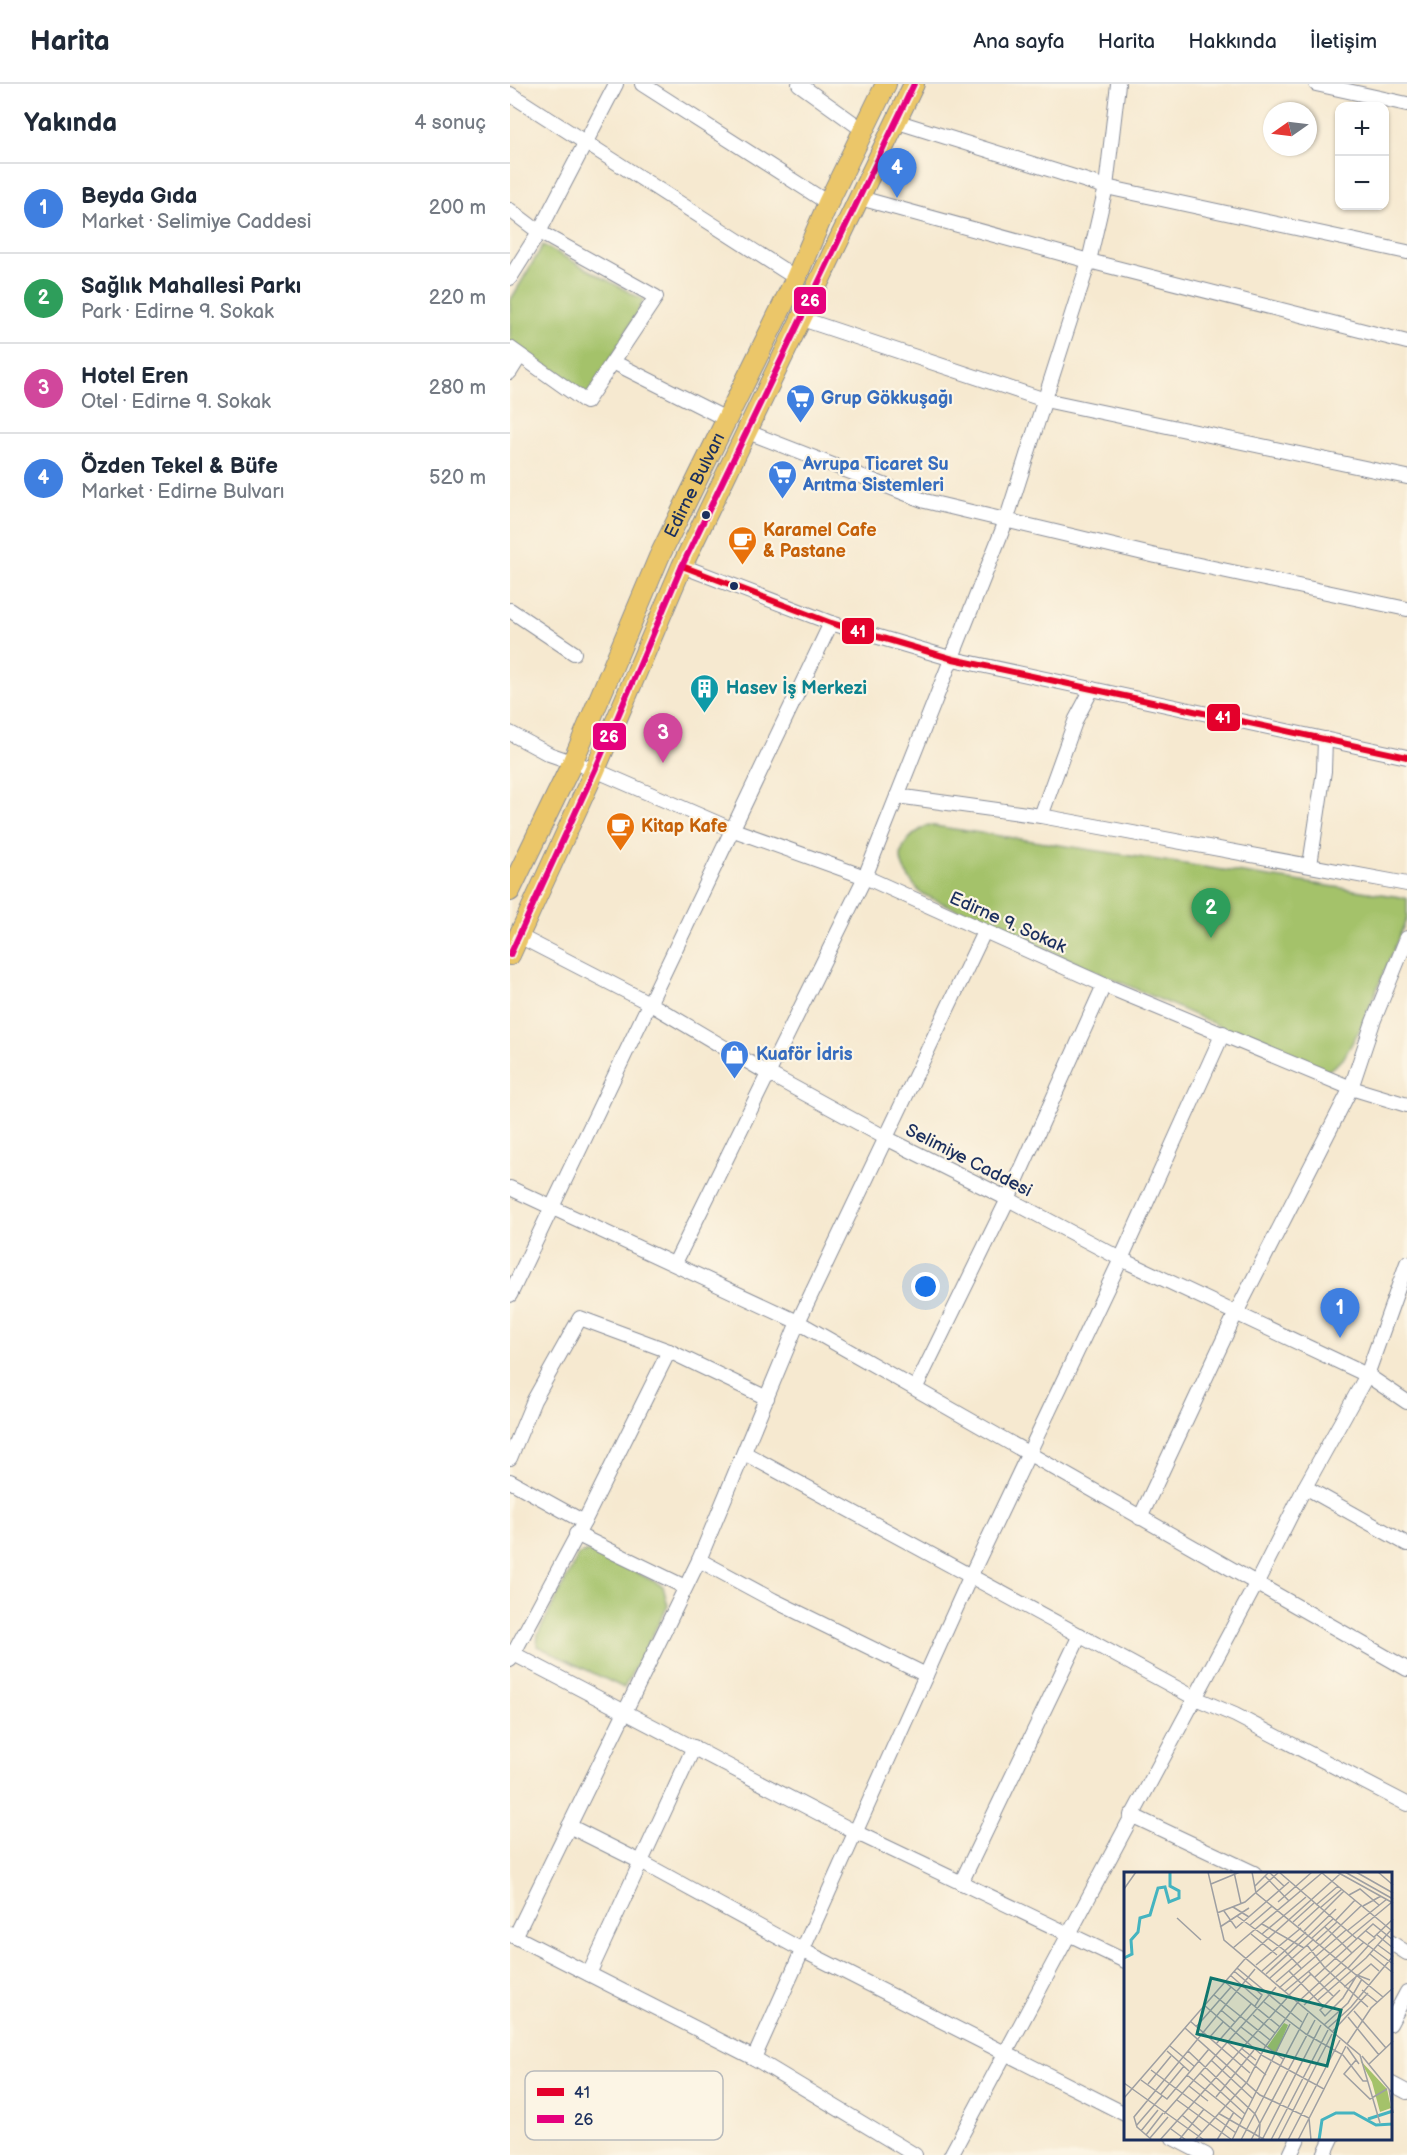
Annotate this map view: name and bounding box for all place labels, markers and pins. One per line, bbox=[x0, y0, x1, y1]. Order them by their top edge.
pin: 4 bbox=[878, 148, 916, 198]
supermarket icon: Grup Gökkuşağı bbox=[784, 382, 816, 424]
place label: Grup Gökkuşağı bbox=[821, 388, 953, 409]
place label: Avrupa Ticaret Su Arıtma Sistemleri bbox=[802, 454, 949, 496]
supermarket icon: Avrupa Ticaret Su Arıtma Sistemleri bbox=[766, 458, 798, 500]
unlabelled marker bbox=[700, 509, 712, 521]
place label: Karamel Cafe & Pastane bbox=[763, 520, 877, 562]
cafe icon: Karamel Cafe & Pastane bbox=[726, 524, 758, 566]
unlabelled marker bbox=[728, 580, 740, 592]
building icon: Hasev İş Merkezi bbox=[689, 672, 721, 714]
place label: Hasev İş Merkezi bbox=[726, 675, 867, 699]
pin: 3 bbox=[644, 714, 682, 763]
cafe icon: Kitap Kafe bbox=[604, 810, 636, 852]
place label: Kitap Kafe bbox=[641, 816, 727, 837]
pin: 2 bbox=[1192, 888, 1230, 938]
shop icon: Kuaför İdris bbox=[719, 1038, 751, 1080]
place label: Kuaför İdris bbox=[756, 1041, 853, 1065]
pin: 1 bbox=[1320, 1288, 1360, 1338]

